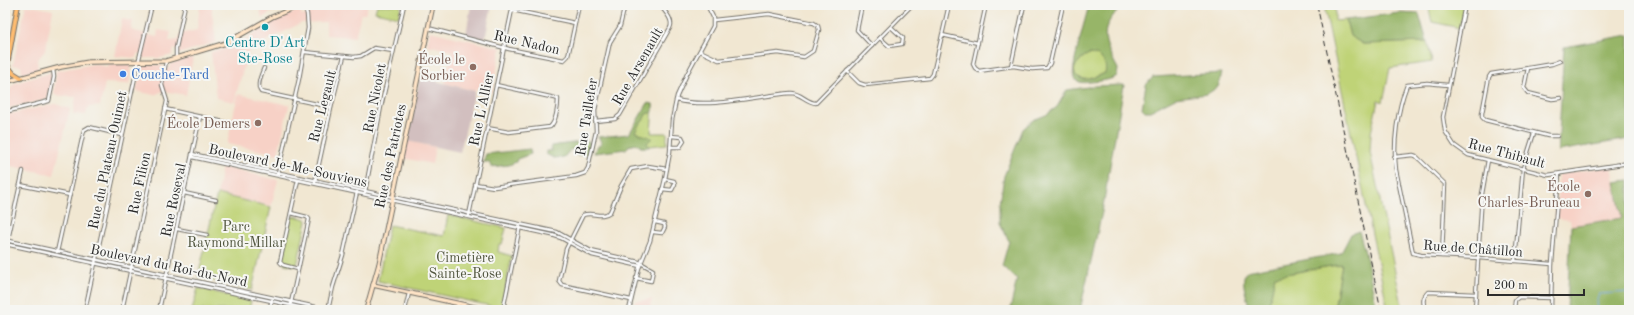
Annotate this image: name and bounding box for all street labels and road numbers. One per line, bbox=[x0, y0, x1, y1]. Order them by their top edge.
street label: Rue Arsenault bbox=[610, 25, 666, 108]
street label: Rue Nadon bbox=[492, 29, 562, 57]
street label: Rue Nicolet bbox=[361, 62, 389, 134]
street label: Rue Legault bbox=[307, 68, 339, 144]
street label: Rue L'Allier bbox=[467, 71, 497, 147]
street label: Rue Taillefer bbox=[574, 77, 600, 157]
street label: Rue du Plateau-Ouimet bbox=[86, 90, 130, 231]
street label: Rue des Patriotes bbox=[373, 103, 409, 210]
street label: Rue Thibault bbox=[1467, 137, 1547, 171]
street label: Boulevard Je-Me-Souviens bbox=[207, 142, 369, 190]
street label: Rue Filion bbox=[127, 150, 153, 216]
street label: Rue Roseval bbox=[159, 162, 189, 238]
street label: Rue de Châtillon bbox=[1422, 239, 1524, 260]
street label: Boulevard du Roi-du-Nord bbox=[89, 242, 249, 290]

